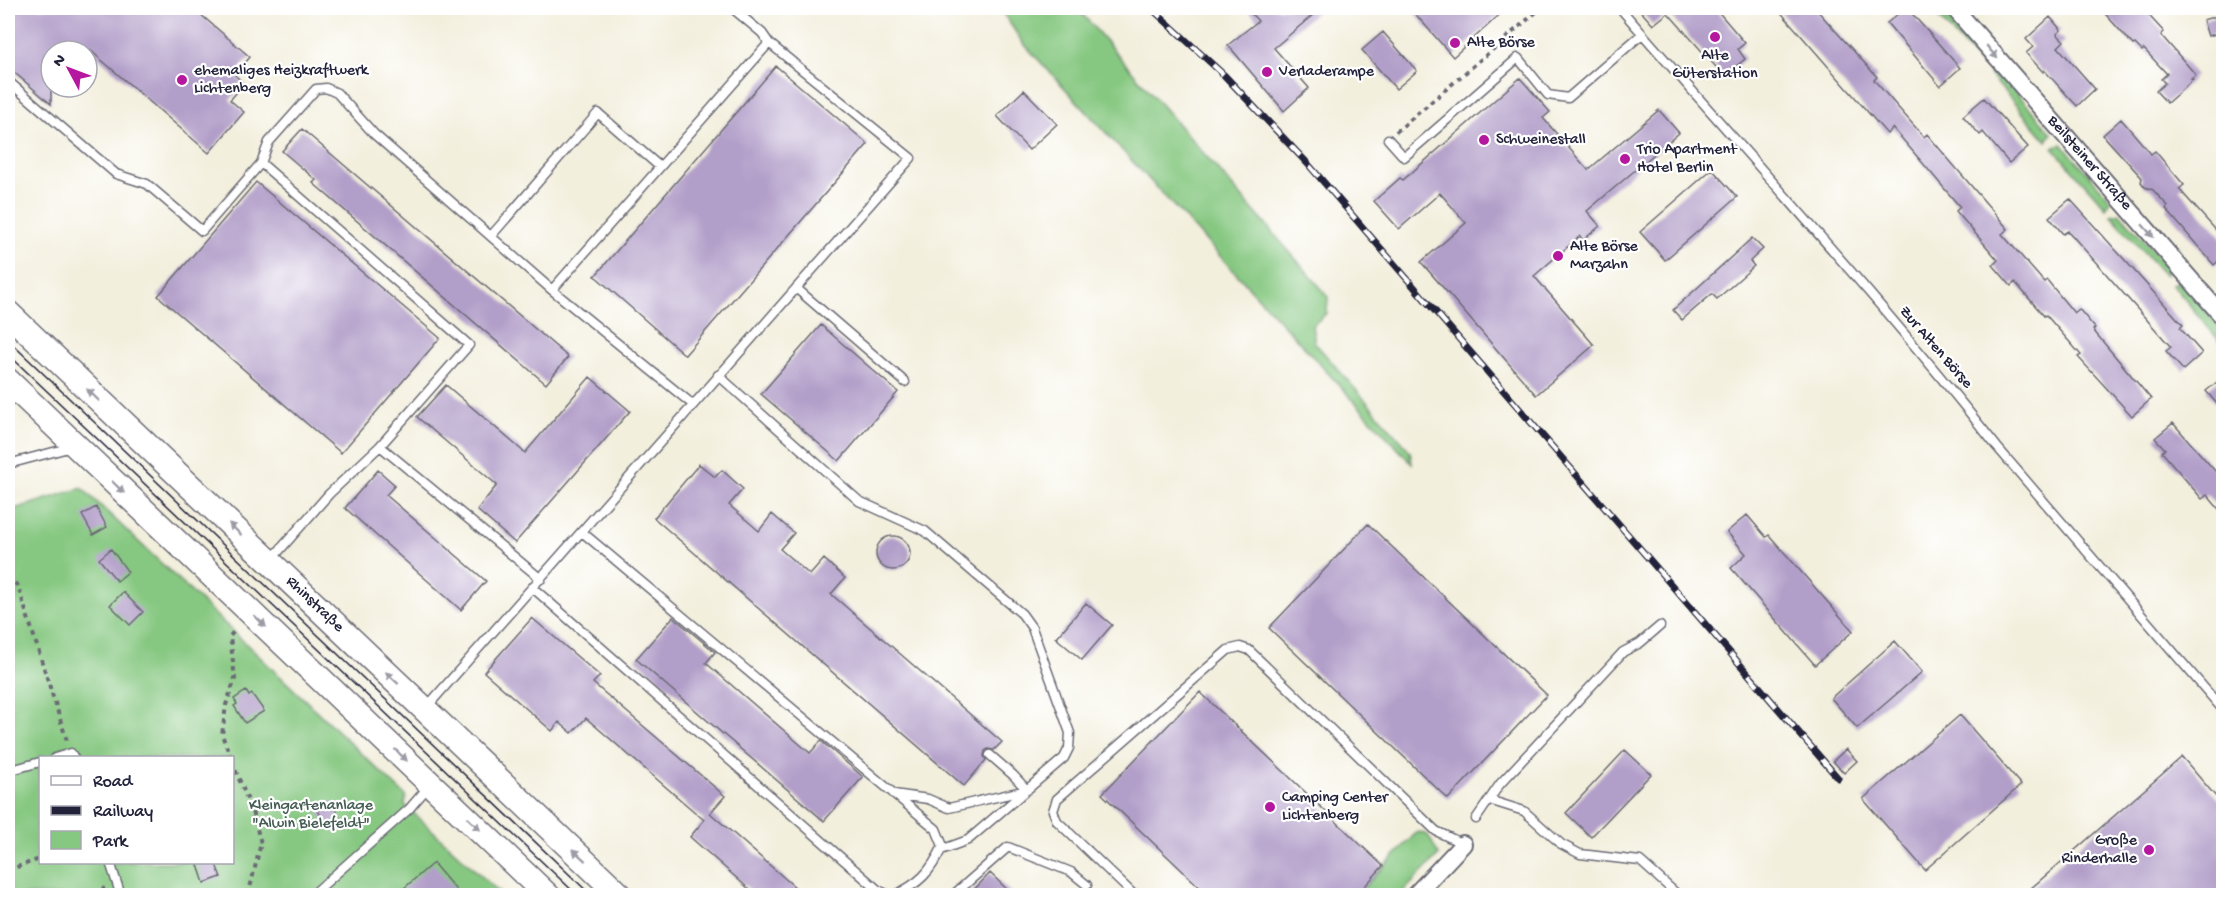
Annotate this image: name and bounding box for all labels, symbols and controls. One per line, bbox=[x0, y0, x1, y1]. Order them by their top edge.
marker: Alte Güterstation bbox=[1708, 30, 1722, 44]
place label: Alte Börse bbox=[1467, 34, 1536, 53]
marker: Alte Börse bbox=[1448, 36, 1462, 50]
north arrow bbox=[39, 39, 99, 99]
one-way arrow bbox=[1986, 44, 1999, 60]
place label: Alte Güterstation bbox=[1672, 47, 1758, 84]
text: N bbox=[50, 51, 71, 72]
place label: ehemaliges Heizkraftwerk Lichtenberg bbox=[194, 62, 370, 99]
place label: Verladerampe bbox=[1278, 63, 1375, 82]
marker: Verladerampe bbox=[1260, 65, 1274, 79]
marker: ehemaliges Heizkraftwerk Lichtenberg bbox=[175, 73, 189, 87]
street label: Beilsteiner Straße bbox=[2042, 111, 2136, 215]
place label: Schweinestall bbox=[1496, 131, 1586, 150]
marker: Schweinestall bbox=[1477, 133, 1491, 147]
place label: Trio Apartment Hotel Berlin bbox=[1636, 141, 1738, 178]
marker: Trio Apartment Hotel Berlin bbox=[1618, 152, 1632, 166]
one-way arrow bbox=[2141, 223, 2154, 238]
place label: Alte Börse Marzahn bbox=[1570, 238, 1639, 275]
marker: Alte Börse Marzahn bbox=[1551, 249, 1565, 263]
street label: Zur Alten Börse bbox=[1894, 303, 1976, 394]
one-way arrow bbox=[86, 388, 101, 402]
one-way arrow bbox=[111, 479, 125, 493]
one-way arrow bbox=[227, 522, 242, 536]
street label: Rhinstraße bbox=[282, 572, 348, 637]
one-way arrow bbox=[252, 614, 267, 628]
one-way arrow bbox=[384, 671, 399, 685]
one-way arrow bbox=[394, 748, 408, 762]
legend bbox=[39, 756, 234, 864]
text: Road bbox=[93, 772, 134, 793]
place label: Camping Center Lichtenberg bbox=[1282, 789, 1389, 826]
park label: Kleingartenanlage "Alwin Bielefeldt" bbox=[249, 797, 374, 834]
marker: Camping Center Lichtenberg bbox=[1263, 800, 1277, 814]
text: Railway bbox=[93, 802, 153, 823]
one-way arrow bbox=[466, 817, 480, 831]
text: Park bbox=[92, 832, 129, 853]
place label: Große Rinderhalle bbox=[2061, 832, 2138, 869]
marker: Große Rinderhalle bbox=[2142, 843, 2156, 857]
one-way arrow bbox=[571, 848, 586, 862]

